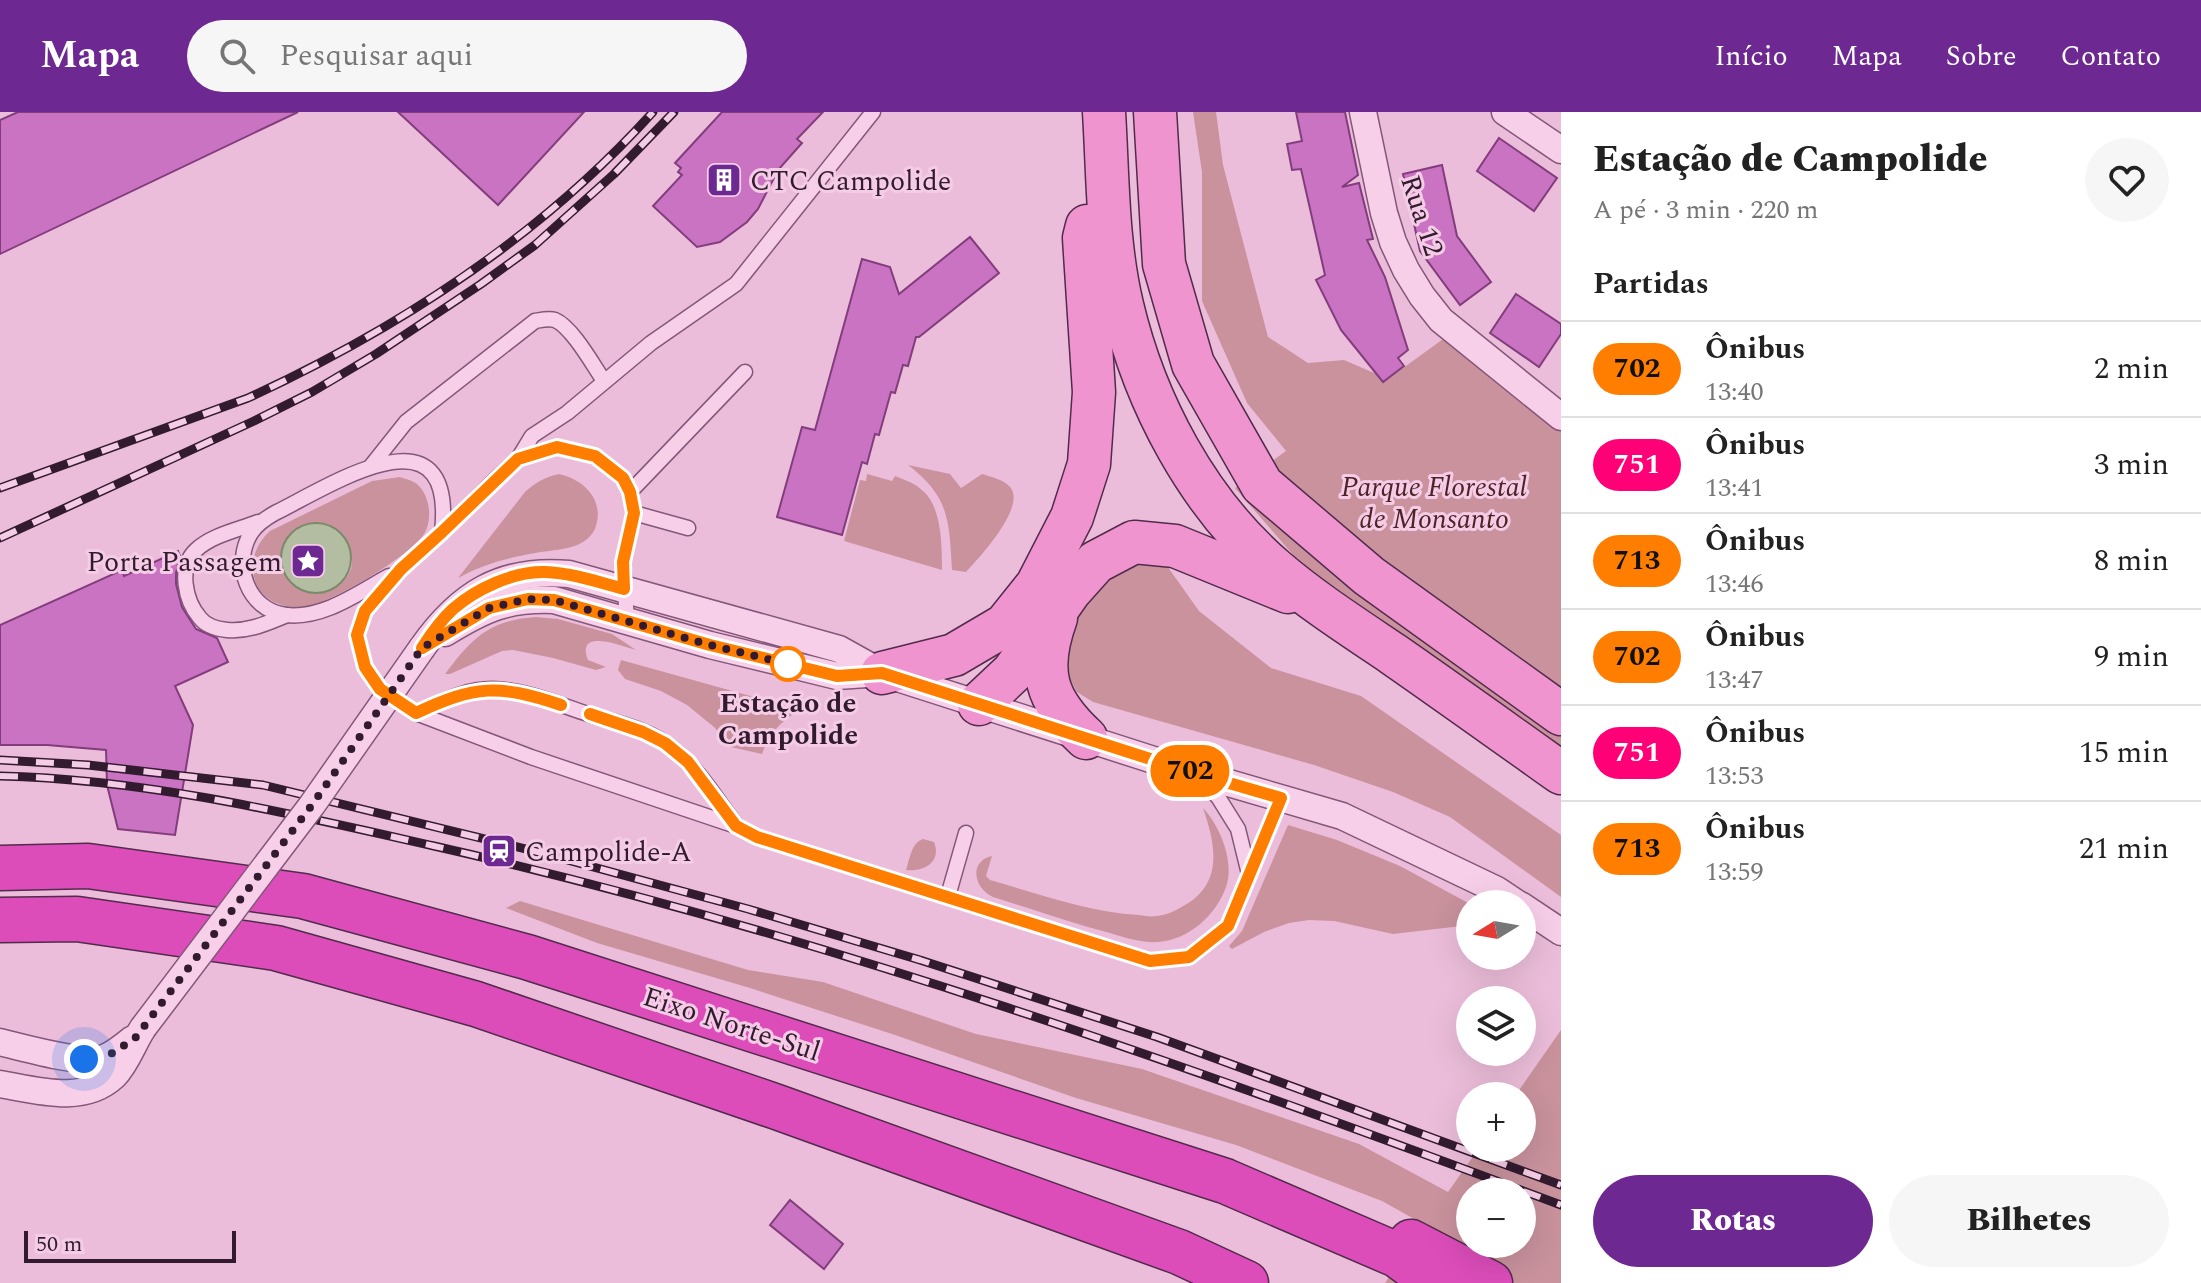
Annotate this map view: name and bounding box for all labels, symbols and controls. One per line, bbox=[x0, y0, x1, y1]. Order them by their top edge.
search box bbox=[187, 20, 747, 92]
text: Mapa bbox=[40, 27, 139, 85]
text: Pesquisar aqui bbox=[279, 33, 473, 79]
icon: search bbox=[215, 34, 259, 78]
text: Início bbox=[1714, 35, 1788, 78]
text: Mapa bbox=[1832, 35, 1902, 78]
text: Sobre bbox=[1946, 35, 2017, 78]
text: Contato bbox=[2061, 35, 2161, 78]
text: Estação de Campolide bbox=[1593, 131, 1988, 189]
button: heart bbox=[2085, 138, 2169, 222]
place label: CTC Campolide bbox=[750, 160, 951, 203]
building icon: CTC Campolide bbox=[705, 161, 743, 199]
street label: Rua 12 bbox=[1388, 169, 1455, 262]
text: A pé · 3 min · 220 m bbox=[1593, 190, 1818, 230]
text: Partidas bbox=[1593, 261, 1709, 307]
text: Ônibus bbox=[1705, 326, 1805, 372]
text: 2 min bbox=[2094, 346, 2169, 392]
text: 702 bbox=[1613, 347, 1661, 390]
text: 13:40 bbox=[1705, 372, 1764, 412]
text: Ônibus bbox=[1705, 422, 1805, 468]
text: 3 min bbox=[2094, 442, 2169, 488]
text: 751 bbox=[1613, 443, 1661, 486]
park label: Parque Florestal de Monsanto bbox=[1341, 466, 1527, 541]
text: 13:41 bbox=[1705, 468, 1764, 508]
text: Ônibus bbox=[1705, 518, 1805, 564]
text: 8 min bbox=[2094, 538, 2169, 584]
text: 713 bbox=[1613, 539, 1661, 582]
place label: Porta Passagem bbox=[87, 541, 282, 584]
place icon: Porta Passagem bbox=[289, 542, 327, 580]
text: 13:46 bbox=[1705, 564, 1764, 604]
text: Ônibus bbox=[1705, 614, 1805, 660]
text: 9 min bbox=[2094, 634, 2169, 680]
text: 702 bbox=[1613, 635, 1661, 678]
marker: Estação de Campolide bbox=[771, 647, 805, 681]
text: 13:47 bbox=[1705, 660, 1764, 700]
place label: Estação de Campolide bbox=[718, 682, 858, 757]
text: Ônibus bbox=[1705, 710, 1805, 756]
text: 15 min bbox=[2079, 730, 2169, 776]
text: 751 bbox=[1613, 731, 1661, 774]
line badge: 702 bbox=[1144, 745, 1236, 797]
text: 702 bbox=[1166, 749, 1214, 792]
text: 13:53 bbox=[1705, 756, 1764, 796]
text: Ônibus bbox=[1705, 806, 1805, 852]
text: 21 min bbox=[2079, 826, 2169, 872]
text: 713 bbox=[1613, 827, 1661, 870]
place label: Campolide-A bbox=[525, 831, 691, 874]
station icon: Campolide-A bbox=[480, 832, 518, 870]
text: 13:59 bbox=[1705, 852, 1764, 892]
north arrow bbox=[1456, 890, 1536, 970]
map controls bbox=[1456, 890, 1536, 1258]
street label: Eixo Norte-Sul bbox=[637, 975, 826, 1073]
button: layers bbox=[1456, 986, 1536, 1066]
your location bbox=[64, 1039, 104, 1079]
button: + bbox=[1456, 1082, 1536, 1162]
button: Rotas bbox=[1593, 1175, 1873, 1267]
button: Bilhetes bbox=[1889, 1175, 2169, 1267]
button: − bbox=[1456, 1178, 1536, 1258]
scale bar bbox=[24, 1227, 236, 1263]
text: 50 m bbox=[36, 1228, 82, 1261]

